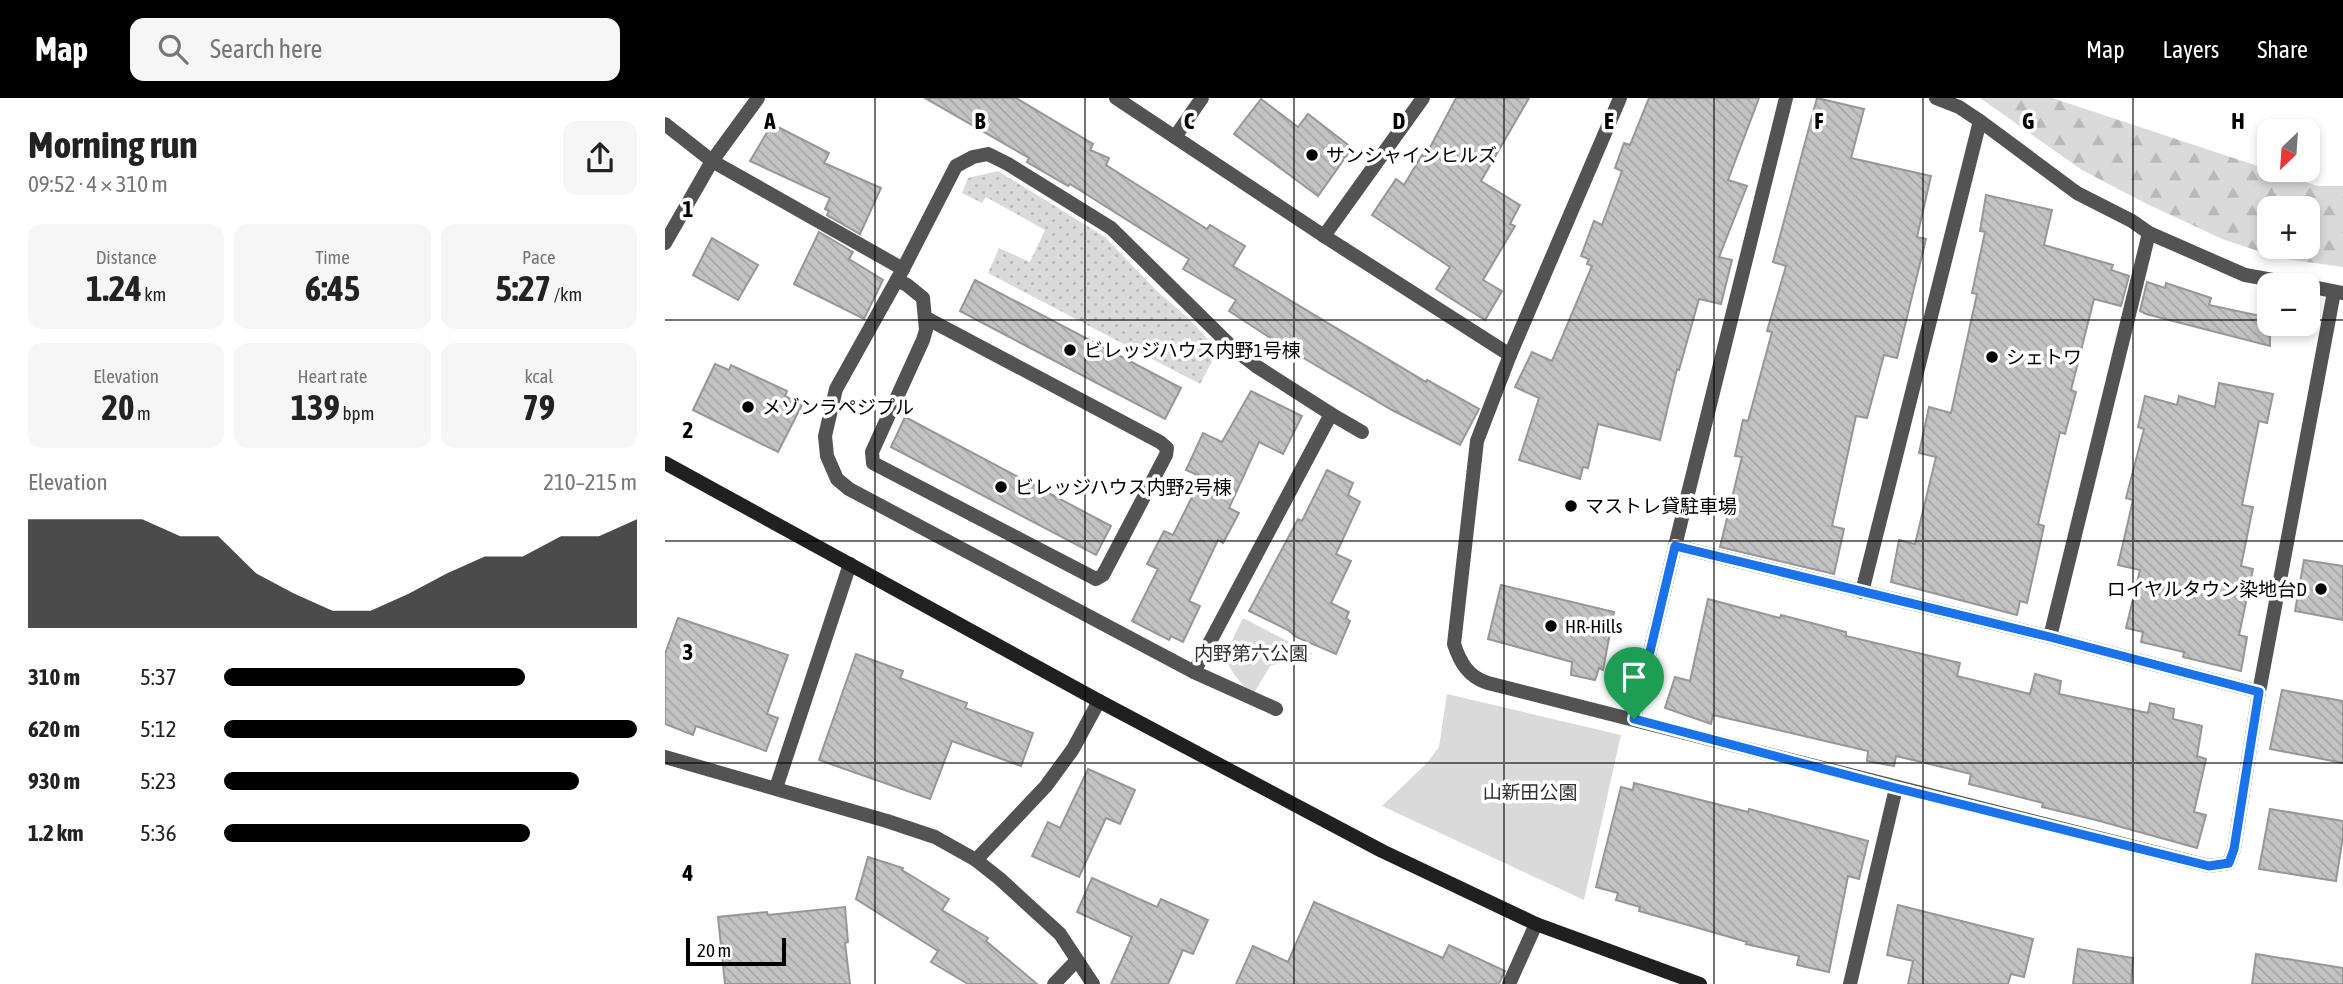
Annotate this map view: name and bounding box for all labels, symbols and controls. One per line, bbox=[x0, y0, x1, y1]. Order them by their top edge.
search box bbox=[130, 18, 620, 81]
text: Map bbox=[35, 30, 88, 68]
icon: search bbox=[154, 30, 192, 68]
text: Search here bbox=[210, 34, 322, 64]
text: Map bbox=[2086, 36, 2125, 63]
text: Layers bbox=[2163, 36, 2219, 63]
text: Share bbox=[2257, 36, 2308, 63]
text: A bbox=[763, 108, 776, 134]
text: B bbox=[975, 108, 986, 134]
text: C bbox=[1184, 108, 1195, 134]
text: D bbox=[1393, 108, 1406, 134]
text: E bbox=[1604, 108, 1614, 134]
text: F bbox=[1814, 108, 1824, 134]
text: G bbox=[2022, 108, 2034, 134]
text: H bbox=[2231, 108, 2245, 134]
north arrow bbox=[2257, 119, 2321, 182]
map controls bbox=[2257, 119, 2320, 336]
button: share bbox=[563, 121, 637, 195]
text: Morning run bbox=[28, 123, 198, 166]
place label: サンシャインヒルズ bbox=[1326, 144, 1497, 166]
marker: サンシャインヒルズ bbox=[1304, 147, 1320, 163]
text: 09:52 · 4 × 310 m bbox=[28, 171, 168, 197]
text: 1 bbox=[683, 196, 694, 222]
button: + bbox=[2257, 196, 2320, 259]
text: Distance bbox=[96, 246, 157, 268]
text: Time bbox=[315, 246, 350, 268]
text: Pace bbox=[522, 246, 556, 268]
text: 1.24 bbox=[86, 268, 142, 308]
text: 6:45 bbox=[305, 268, 360, 308]
text: 5:27 bbox=[495, 268, 551, 308]
button: − bbox=[2257, 273, 2320, 336]
text: km bbox=[142, 283, 166, 305]
text: /km bbox=[551, 283, 582, 305]
place label: ビレッジハウス内野1号棟 bbox=[1084, 339, 1301, 361]
marker: ビレッジハウス内野1号棟 bbox=[1062, 342, 1078, 358]
place label: シェトワ bbox=[2006, 346, 2082, 368]
marker: シェトワ bbox=[1984, 349, 2000, 365]
text: Elevation bbox=[93, 365, 159, 387]
text: Heart rate bbox=[298, 365, 367, 387]
text: kcal bbox=[524, 365, 553, 387]
text: 20 bbox=[102, 387, 134, 427]
text: 139 bbox=[291, 387, 340, 427]
text: 79 bbox=[522, 387, 555, 427]
place label: メゾンラペジプル bbox=[762, 396, 914, 418]
marker: メゾンラペジプル bbox=[740, 399, 756, 415]
text: m bbox=[134, 402, 151, 424]
text: bpm bbox=[340, 402, 374, 424]
text: 2 bbox=[683, 417, 693, 443]
text: Elevation bbox=[28, 469, 108, 495]
text: 210–215 m bbox=[543, 469, 637, 495]
place label: ビレッジハウス内野2号棟 bbox=[1015, 476, 1232, 498]
marker: ビレッジハウス内野2号棟 bbox=[993, 479, 1009, 495]
place label: マストレ貸駐車場 bbox=[1585, 495, 1737, 517]
marker: マストレ貸駐車場 bbox=[1563, 498, 1579, 514]
place label: ロイヤルタウン染地台D bbox=[2107, 578, 2307, 600]
marker: ロイヤルタウン染地台D bbox=[2313, 581, 2329, 597]
place label: HR-Hills bbox=[1565, 615, 1623, 637]
marker: HR-Hills bbox=[1543, 618, 1559, 634]
text: 3 bbox=[683, 639, 693, 665]
park label: 内野第六公園 bbox=[1194, 642, 1308, 664]
pin bbox=[1604, 647, 1664, 719]
icon: arrive bbox=[1615, 658, 1653, 696]
text: 310 m bbox=[28, 664, 80, 690]
text: 5:37 bbox=[140, 664, 177, 690]
text: 620 m bbox=[28, 716, 80, 742]
text: 5:12 bbox=[140, 716, 177, 742]
text: 930 m bbox=[28, 768, 80, 794]
text: 5:23 bbox=[140, 768, 177, 794]
park label: 山新田公園 bbox=[1482, 781, 1578, 803]
text: 1.2 km bbox=[28, 820, 84, 846]
text: 5:36 bbox=[140, 820, 177, 846]
text: 4 bbox=[682, 860, 694, 886]
scale bar bbox=[686, 935, 786, 967]
text: 20 m bbox=[697, 939, 731, 961]

